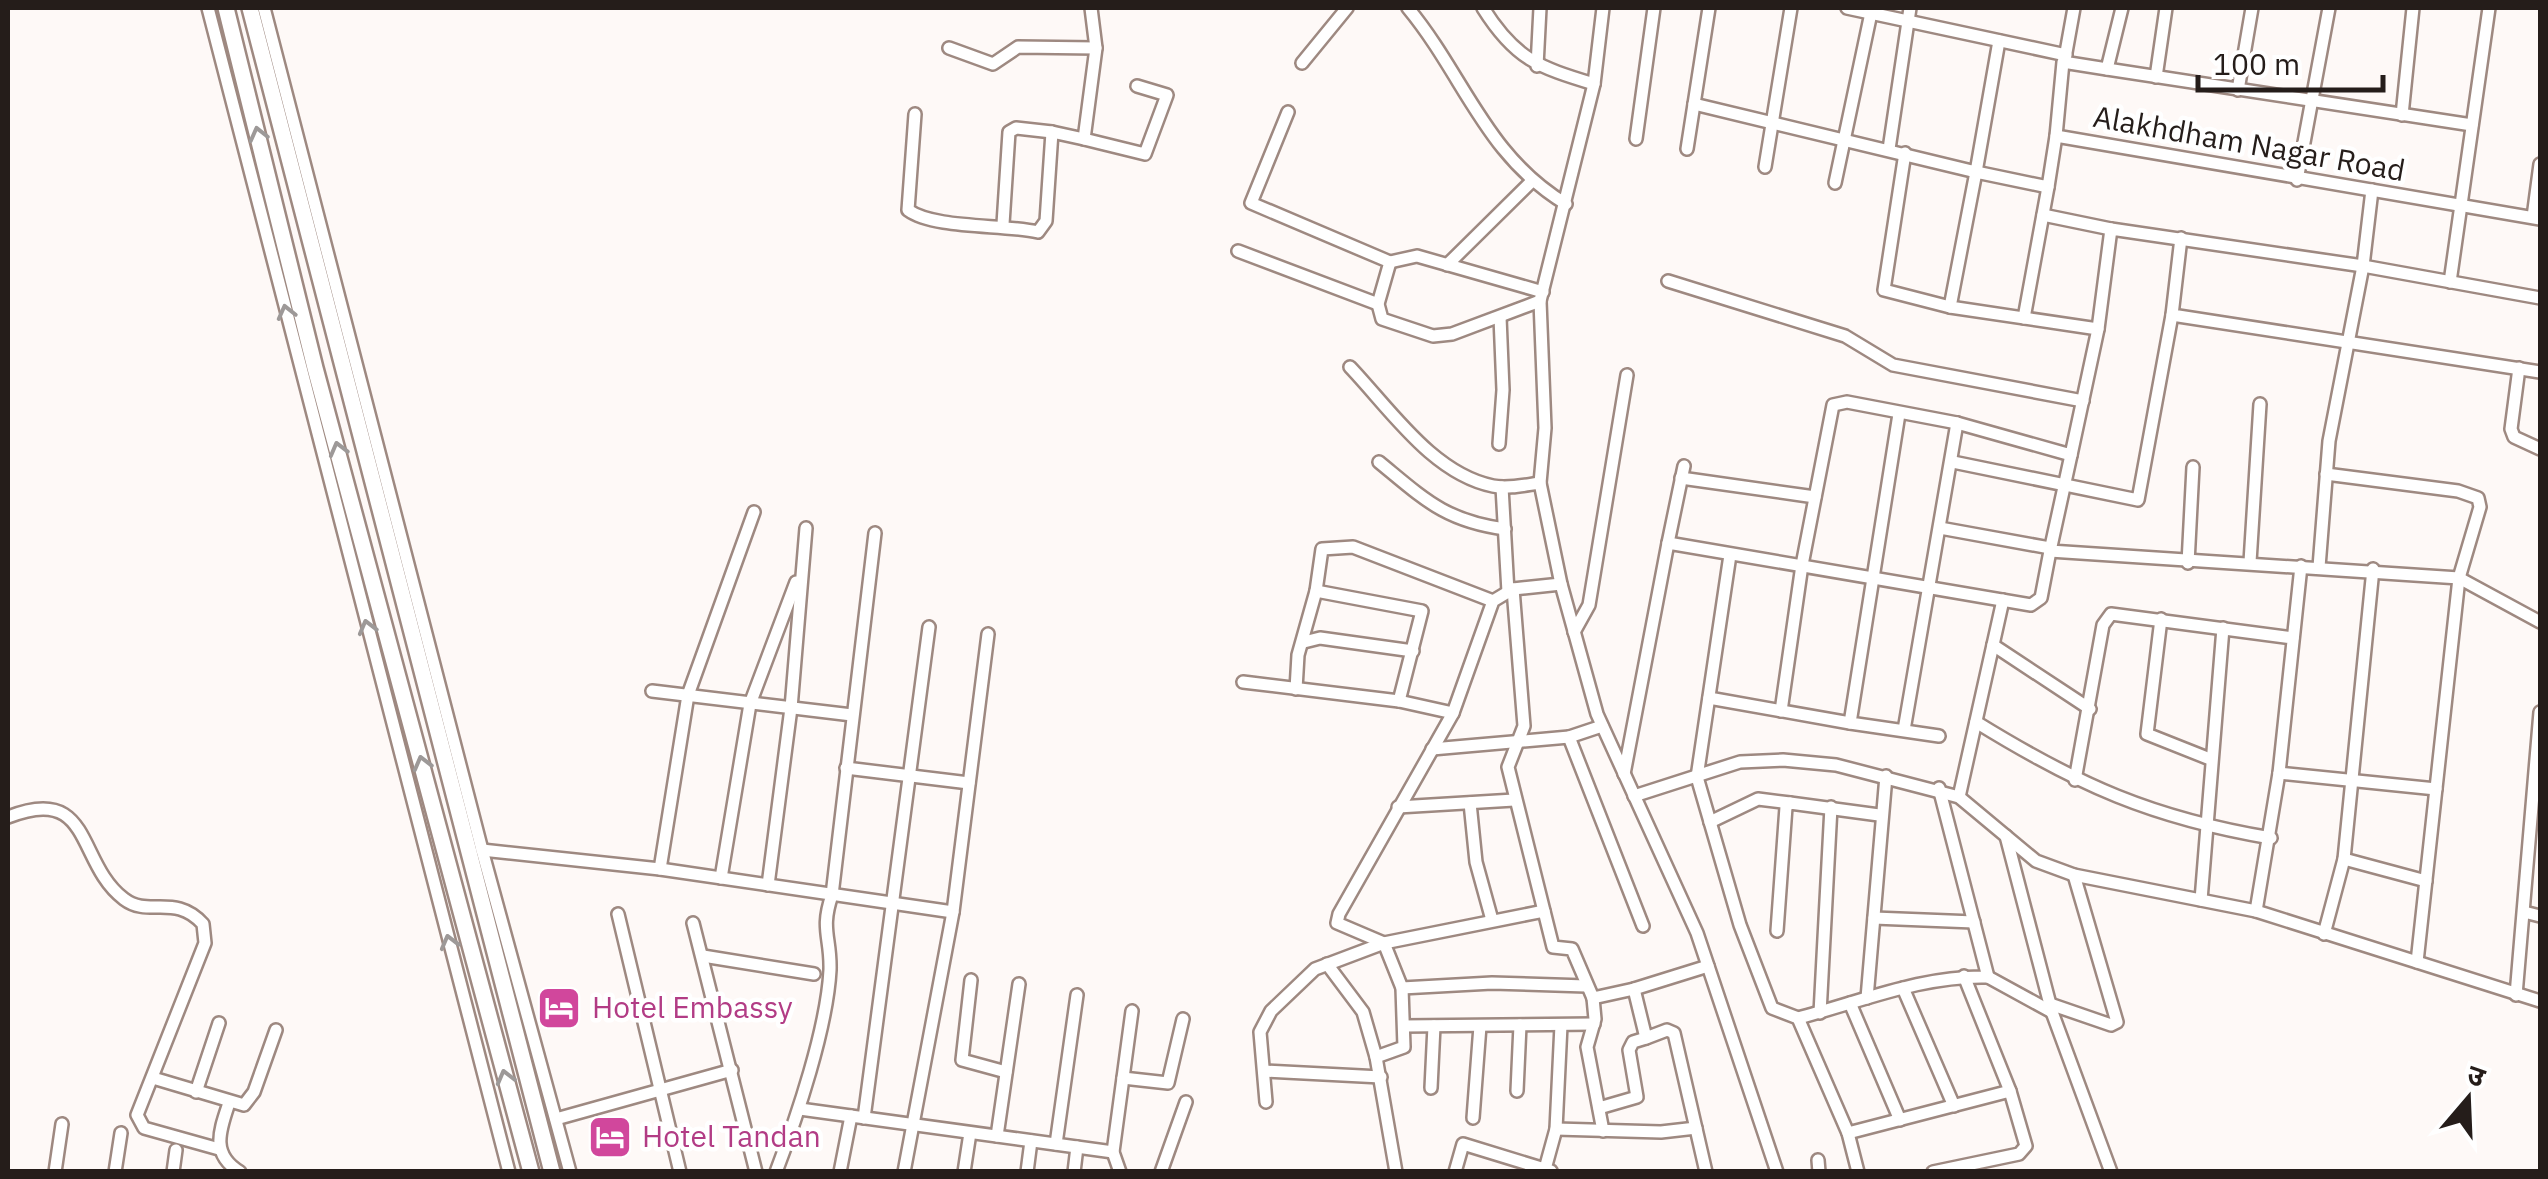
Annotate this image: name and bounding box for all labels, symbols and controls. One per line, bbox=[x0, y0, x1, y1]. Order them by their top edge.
scale bar bbox=[2198, 30, 2383, 92]
text: 100 m bbox=[2213, 44, 2300, 83]
street label: Alakhdham Nagar Road bbox=[2090, 96, 2408, 189]
one-way arrow bbox=[248, 126, 269, 143]
one-way arrow bbox=[277, 304, 298, 321]
one-way arrow bbox=[328, 441, 349, 459]
one-way arrow bbox=[357, 619, 378, 636]
one-way arrow bbox=[413, 755, 434, 772]
one-way arrow bbox=[440, 934, 461, 951]
hotel icon: Hotel Embassy bbox=[536, 985, 582, 1031]
place label: Hotel Embassy bbox=[592, 987, 793, 1026]
north arrow bbox=[2418, 1049, 2518, 1149]
text: उ bbox=[2463, 1055, 2491, 1095]
one-way arrow bbox=[496, 1070, 517, 1087]
hotel icon: Hotel Tandan bbox=[587, 1114, 633, 1160]
place label: Hotel Tandan bbox=[642, 1116, 821, 1155]

